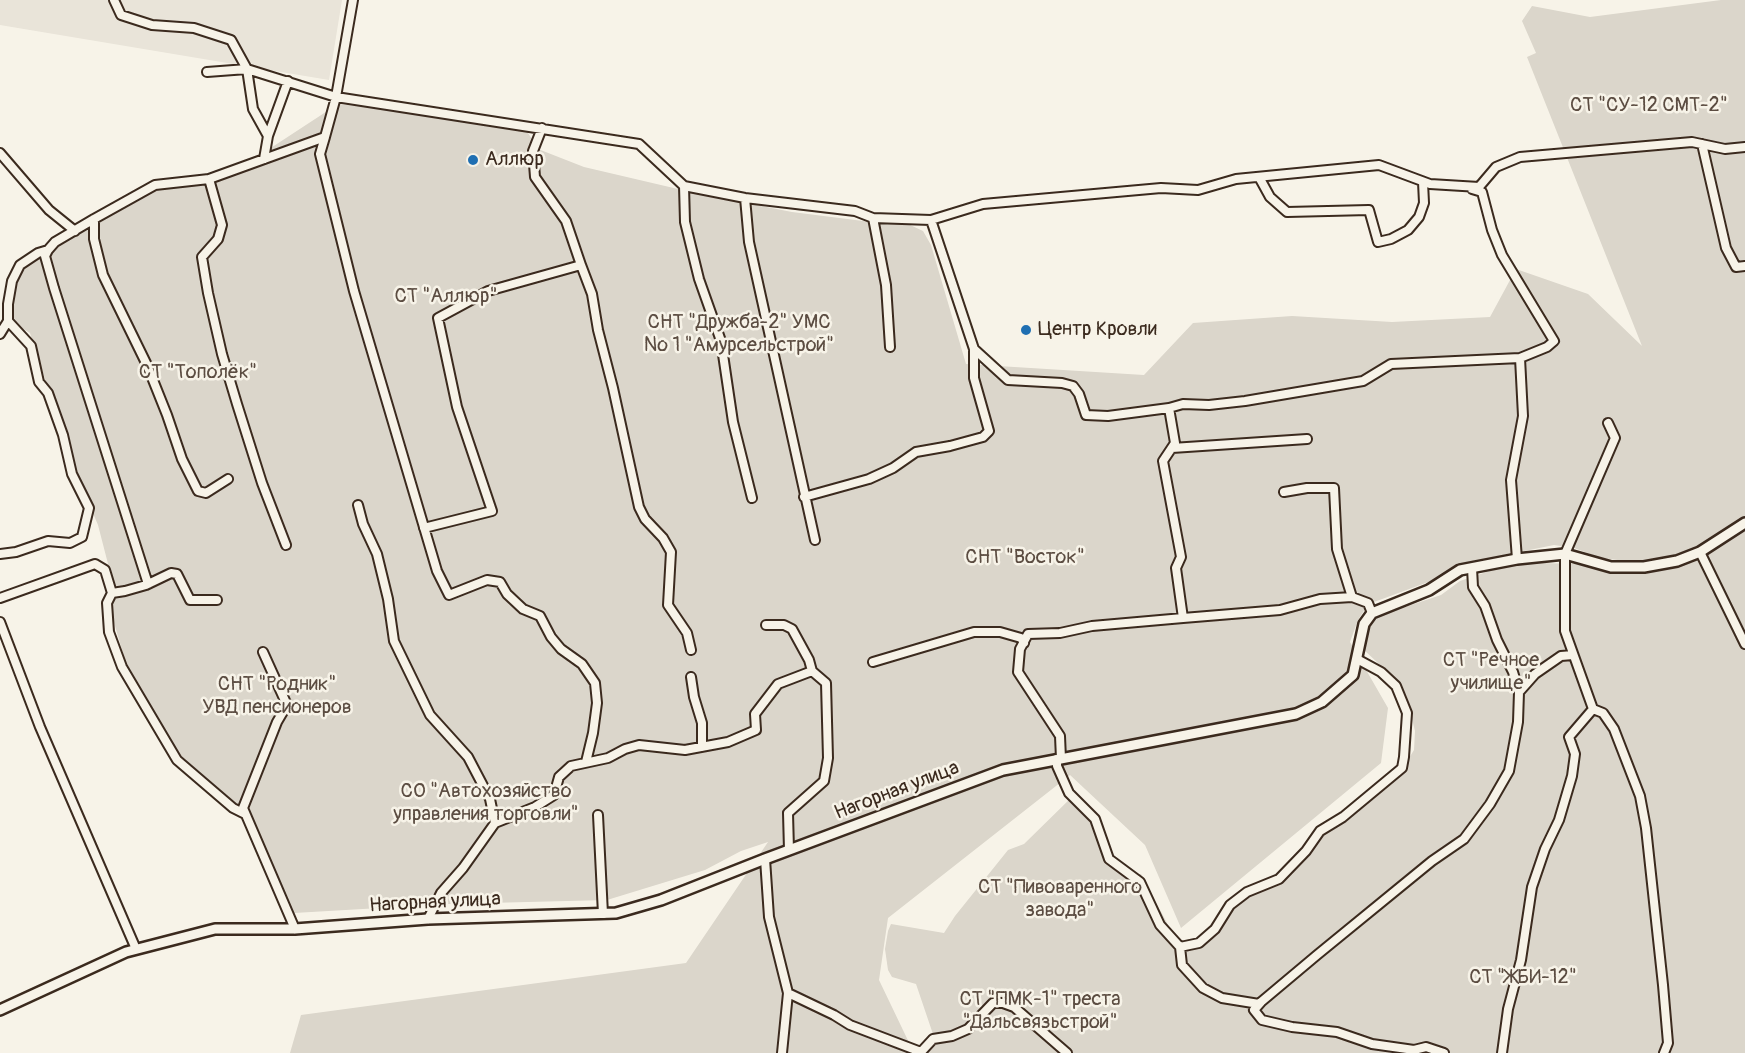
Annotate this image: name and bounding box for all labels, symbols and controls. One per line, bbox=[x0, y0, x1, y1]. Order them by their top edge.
park label: СТ "СУ-12 СМТ-2" bbox=[1570, 94, 1728, 118]
place label: Аллюр bbox=[485, 148, 544, 172]
marker: Аллюр bbox=[466, 153, 480, 167]
park label: СТ "Аллюр" bbox=[394, 285, 498, 309]
park label: СНТ "Дружба-2" УМС № 1 "Амурсельстрой" bbox=[644, 311, 834, 358]
place label: Центр Кровли bbox=[1038, 318, 1157, 342]
marker: Центр Кровли bbox=[1019, 323, 1033, 337]
park label: СТ "Тополёк" bbox=[139, 361, 257, 385]
park label: СНТ "Восток" bbox=[965, 546, 1085, 570]
park label: СТ "Речное училище" bbox=[1443, 649, 1539, 696]
park label: СНТ "Родник" УВД пенсионеров bbox=[202, 673, 352, 720]
street label: Нагорная улица bbox=[831, 756, 963, 826]
park label: СО "Автохозяйство управления торговли" bbox=[393, 780, 579, 827]
park label: СТ "Пивоваренного завода" bbox=[978, 876, 1142, 923]
street label: Нагорная улица bbox=[369, 888, 501, 918]
park label: СТ "ЖБИ-12" bbox=[1469, 966, 1577, 990]
park label: СТ "ПМК-1" треста "Дальсвязьстрой" bbox=[960, 988, 1120, 1035]

